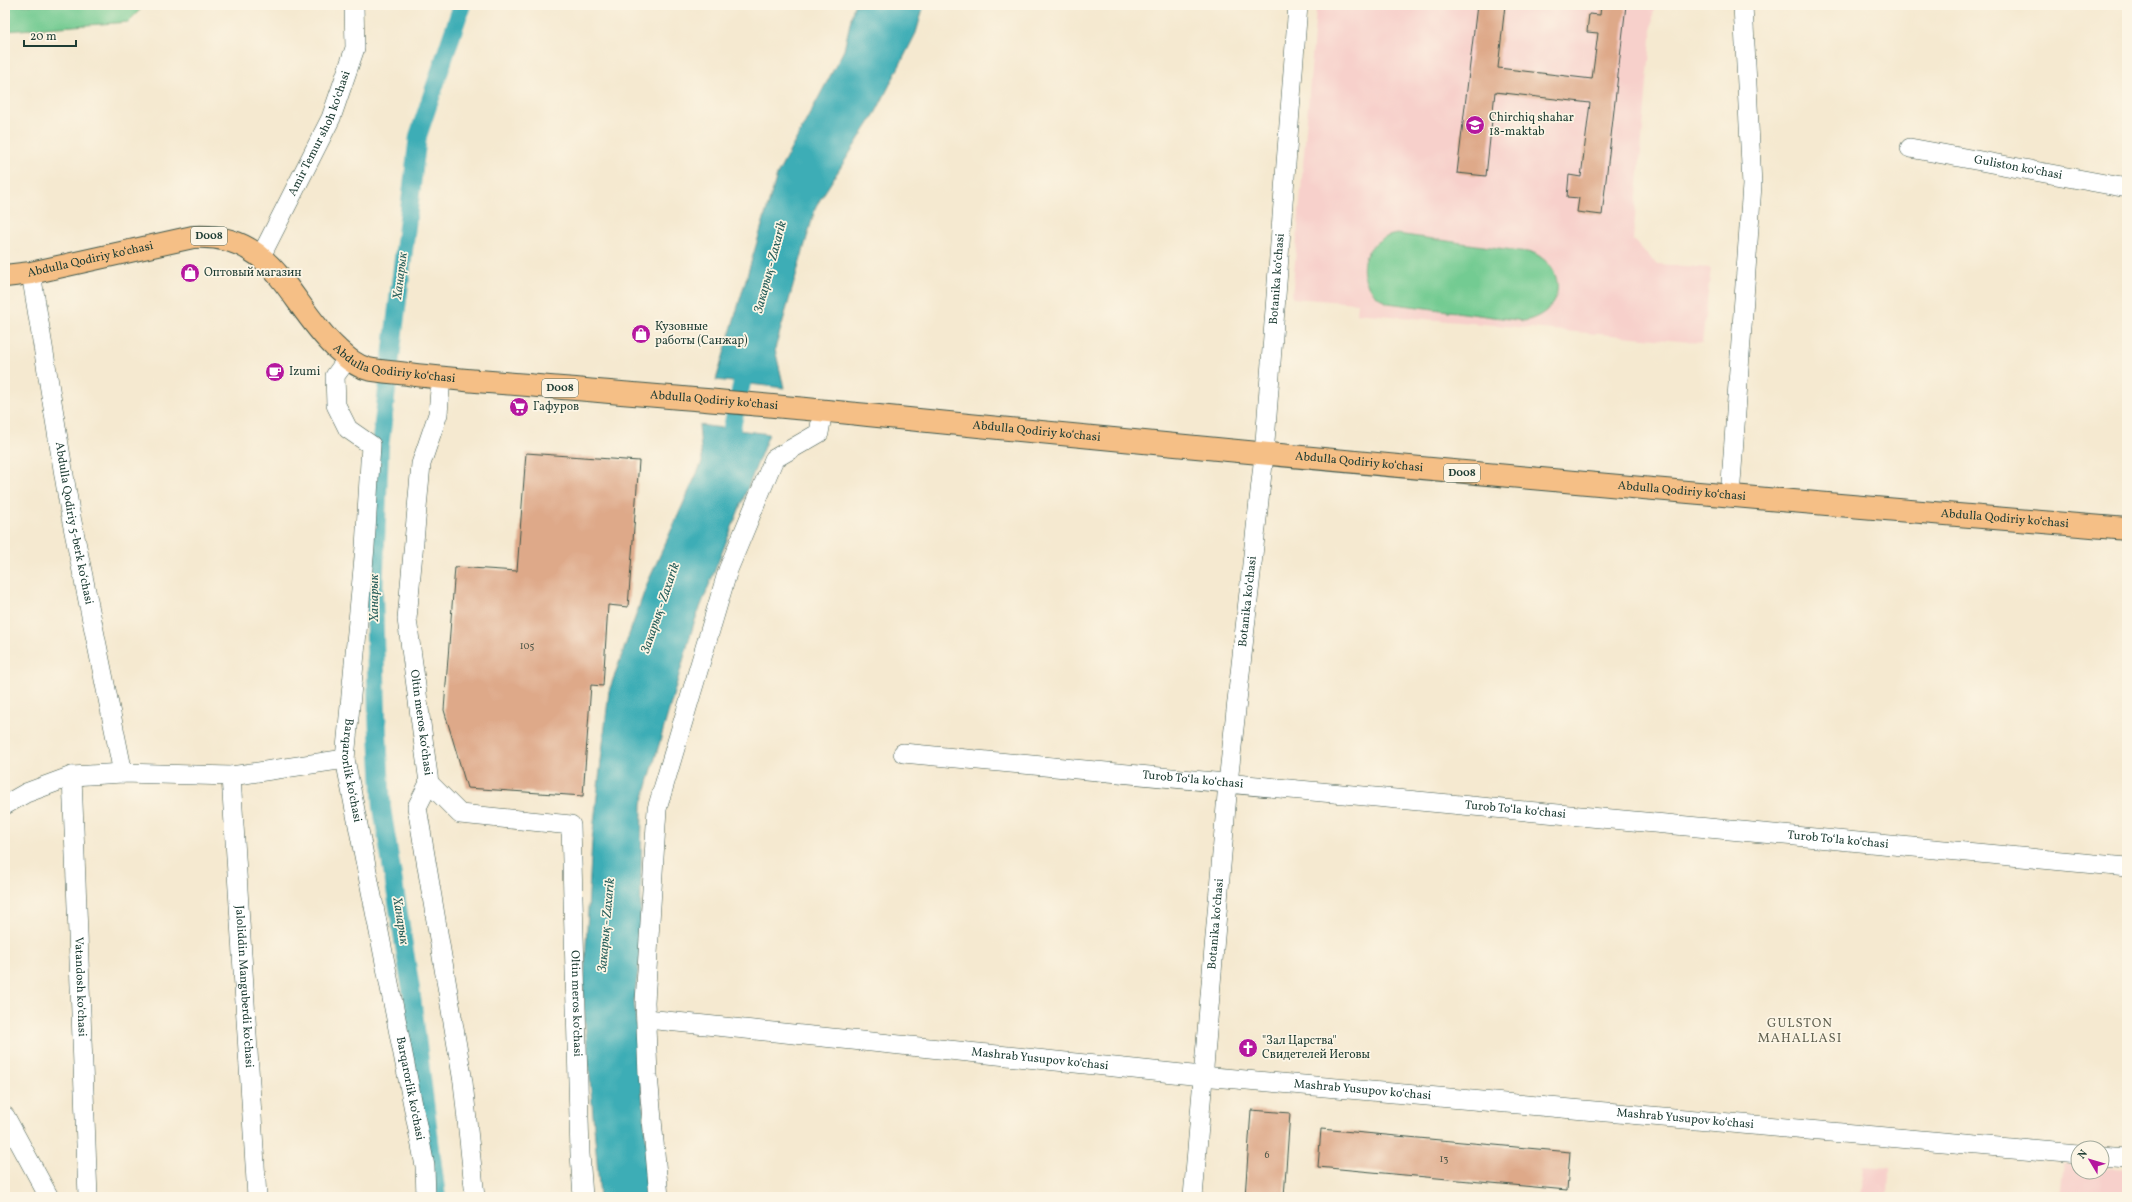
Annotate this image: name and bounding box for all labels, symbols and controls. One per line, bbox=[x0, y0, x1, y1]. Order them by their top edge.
scale bar bbox=[24, 22, 76, 48]
text: 20 m bbox=[30, 29, 57, 45]
street label: Amir Temur shoh ko‘chasi bbox=[285, 68, 355, 199]
place label: Chirchiq shahar 18-maktab bbox=[1489, 110, 1574, 140]
school or university icon: Chirchiq shahar 18-maktab bbox=[1464, 114, 1486, 136]
street label: Guliston ko‘chasi bbox=[1973, 152, 2064, 184]
water label: Закарық - Zaxarik bbox=[750, 219, 792, 316]
road number: D008 bbox=[191, 227, 227, 245]
street label: Botanika ko‘chasi bbox=[1266, 232, 1289, 325]
street label: Abdulla Qodiriy ko‘chasi bbox=[26, 238, 155, 282]
water label: Ханарык bbox=[389, 251, 413, 302]
shop icon: Оптовый магазин bbox=[179, 262, 201, 284]
place label: Оптовый магазин bbox=[204, 265, 302, 281]
place label: Кузовные работы (Санжар) bbox=[655, 319, 748, 349]
shop icon: Кузовные работы (Санжар) bbox=[630, 323, 652, 345]
street label: Abdulla Qodiriy ko‘chasi bbox=[329, 341, 456, 387]
cafe icon: Izumi bbox=[264, 361, 286, 383]
place label: Izumi bbox=[289, 364, 321, 380]
road number: D008 bbox=[542, 379, 578, 397]
street label: Abdulla Qodiriy ko‘chasi bbox=[649, 387, 779, 414]
supermarket icon: Гафуров bbox=[508, 396, 530, 418]
place label: Гафуров bbox=[533, 399, 579, 415]
street label: Abdulla Qodiriy ko‘chasi bbox=[972, 417, 1102, 446]
street label: Abdulla Qodiriy 5-berk ko‘chasi bbox=[51, 441, 97, 607]
street label: Abdulla Qodiriy ko‘chasi bbox=[1294, 448, 1424, 476]
road number: D008 bbox=[1444, 464, 1480, 482]
street label: Abdulla Qodiriy ko‘chasi bbox=[1617, 478, 1747, 505]
street label: Abdulla Qodiriy ko‘chasi bbox=[1940, 506, 2070, 532]
street label: Botanika ko‘chasi bbox=[1235, 555, 1261, 648]
water label: Закарық - Zaxarik bbox=[637, 560, 685, 657]
water label: Ханарык bbox=[366, 573, 384, 623]
house number: 105 bbox=[520, 639, 534, 653]
street label: Oltin meros ko‘chasi bbox=[406, 669, 436, 777]
street label: Barqarorlik ko‘chasi bbox=[337, 718, 365, 824]
street label: Turob To‘la ko‘chasi bbox=[1141, 767, 1244, 793]
street label: Turob To‘la ko‘chasi bbox=[1464, 797, 1567, 823]
street label: Turob To‘la ko‘chasi bbox=[1787, 827, 1890, 853]
water label: Закарық - Zaxarik bbox=[594, 877, 620, 974]
street label: Botanika ko‘chasi bbox=[1204, 877, 1228, 970]
water label: Ханарык bbox=[387, 895, 413, 947]
street label: Jaloliddin Manguberdi ko‘chasi bbox=[231, 905, 257, 1069]
street label: Vatandosh ko‘chasi bbox=[70, 937, 90, 1037]
street label: Oltin meros ko‘chasi bbox=[566, 950, 585, 1057]
district label: GULSTON MAHALLASI bbox=[1758, 1015, 1842, 1048]
place label: "Зал Царства" Свидетелей Иеговы bbox=[1262, 1033, 1371, 1063]
street label: Barqarorlik ko‘chasi bbox=[392, 1035, 428, 1142]
church icon: "Зал Царства" Свидетелей Иеговы bbox=[1237, 1037, 1259, 1059]
street label: Mashrab Yusupov ko‘chasi bbox=[971, 1044, 1110, 1074]
street label: Mashrab Yusupov ko‘chasi bbox=[1293, 1076, 1432, 1104]
street label: Mashrab Yusupov ko‘chasi bbox=[1616, 1105, 1755, 1133]
north arrow bbox=[2070, 1140, 2110, 1180]
text: N bbox=[2075, 1147, 2092, 1163]
house number: 6 bbox=[1264, 1148, 1270, 1162]
house number: 13 bbox=[1439, 1152, 1449, 1166]

